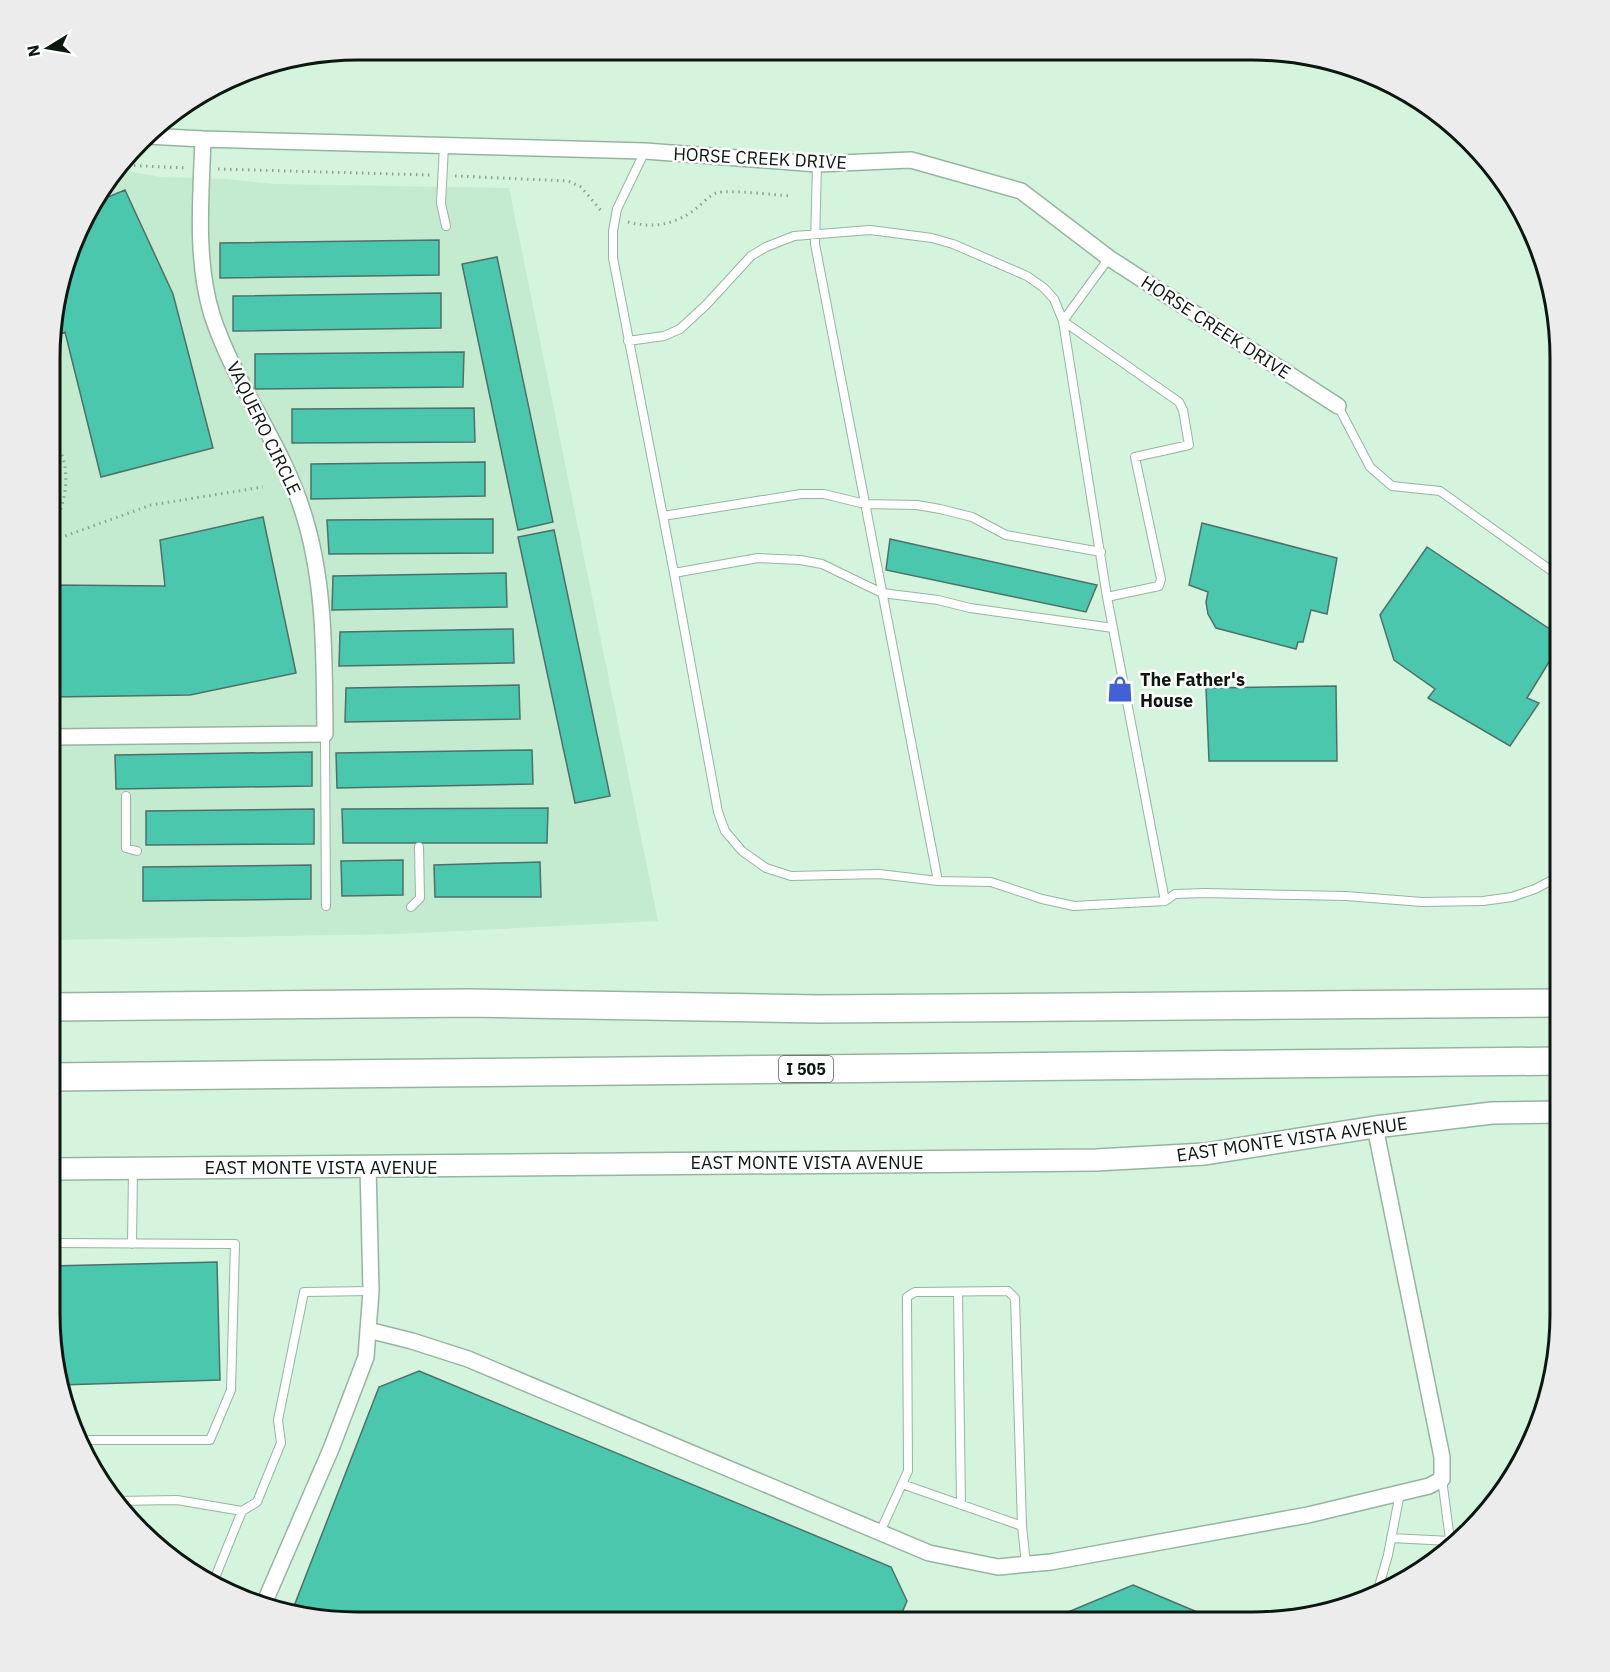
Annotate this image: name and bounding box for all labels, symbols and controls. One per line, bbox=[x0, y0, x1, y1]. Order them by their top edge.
north arrow bbox=[18, 18, 78, 78]
text: N bbox=[22, 43, 44, 58]
street label: HORSE CREEK DRIVE bbox=[673, 142, 847, 174]
street label: HORSE CREEK DRIVE bbox=[1137, 270, 1295, 384]
street label: VAQUERO CIRCLE bbox=[222, 357, 306, 499]
place label: The Father's House bbox=[1140, 668, 1245, 712]
shop icon: The Father's House bbox=[1105, 674, 1135, 704]
road number: I 505 bbox=[779, 1056, 833, 1082]
street label: EAST MONTE VISTA AVENUE bbox=[1175, 1111, 1409, 1167]
street label: EAST MONTE VISTA AVENUE bbox=[691, 1151, 923, 1174]
street label: EAST MONTE VISTA AVENUE bbox=[205, 1156, 437, 1179]

